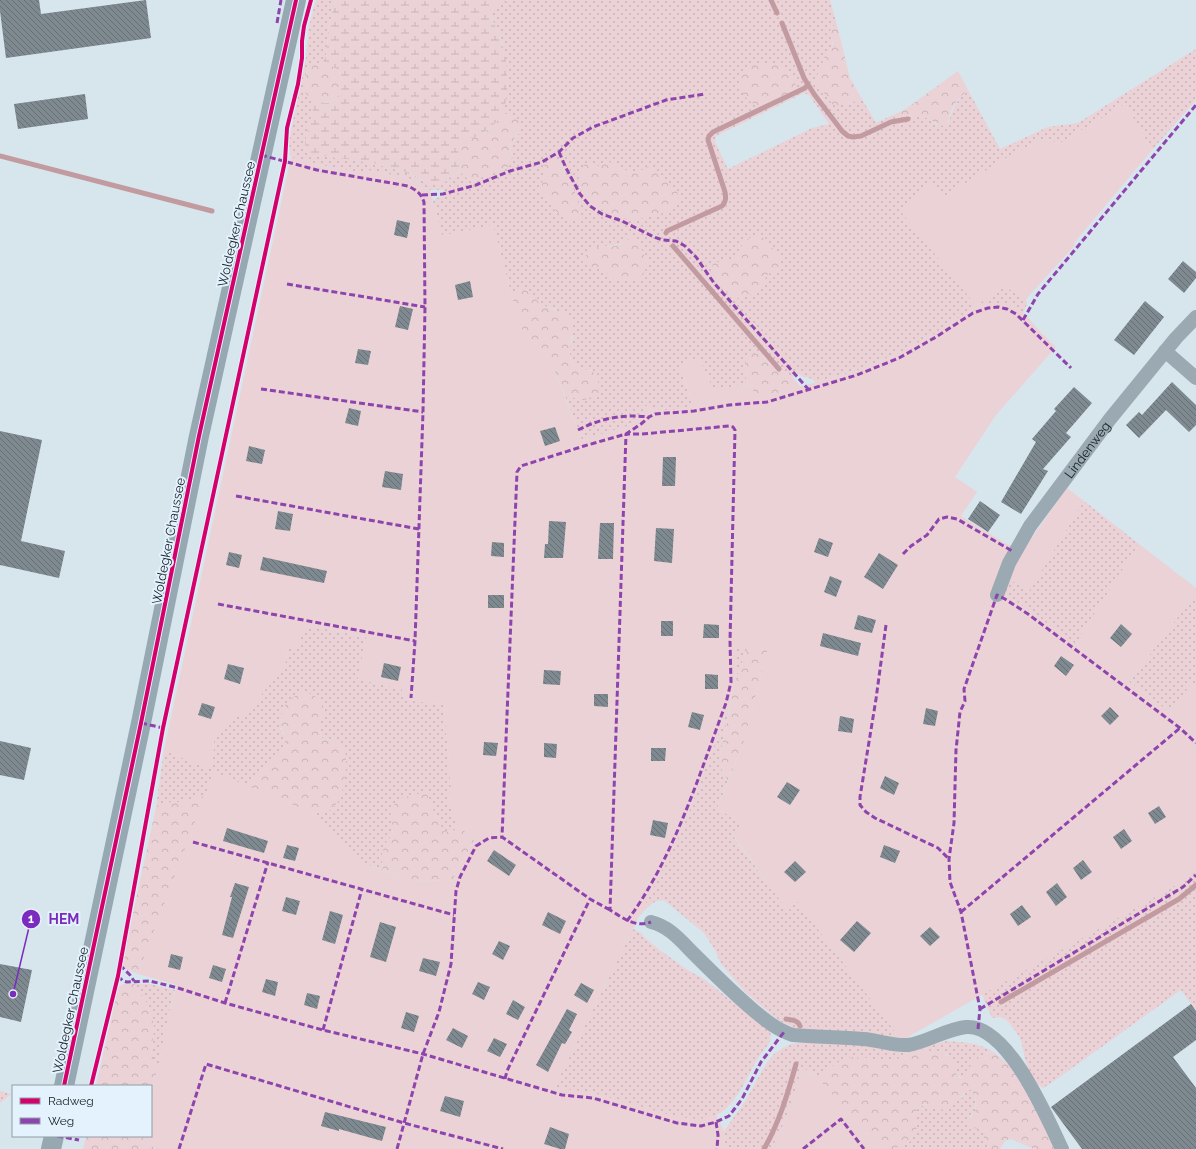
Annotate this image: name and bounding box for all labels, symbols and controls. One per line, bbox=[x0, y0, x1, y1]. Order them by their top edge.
street label: Woldegker Chaussee bbox=[215, 159, 258, 288]
street label: Lindenweg bbox=[1061, 419, 1114, 481]
street label: Woldegker Chaussee bbox=[149, 476, 188, 606]
callout: HEM bbox=[21, 906, 88, 932]
text: HEM bbox=[49, 911, 79, 927]
text: 1 bbox=[28, 912, 34, 926]
street label: Woldegker Chaussee bbox=[50, 945, 91, 1075]
legend bbox=[12, 1085, 152, 1137]
text: Radweg bbox=[48, 1094, 94, 1108]
text: Weg bbox=[48, 1114, 74, 1128]

